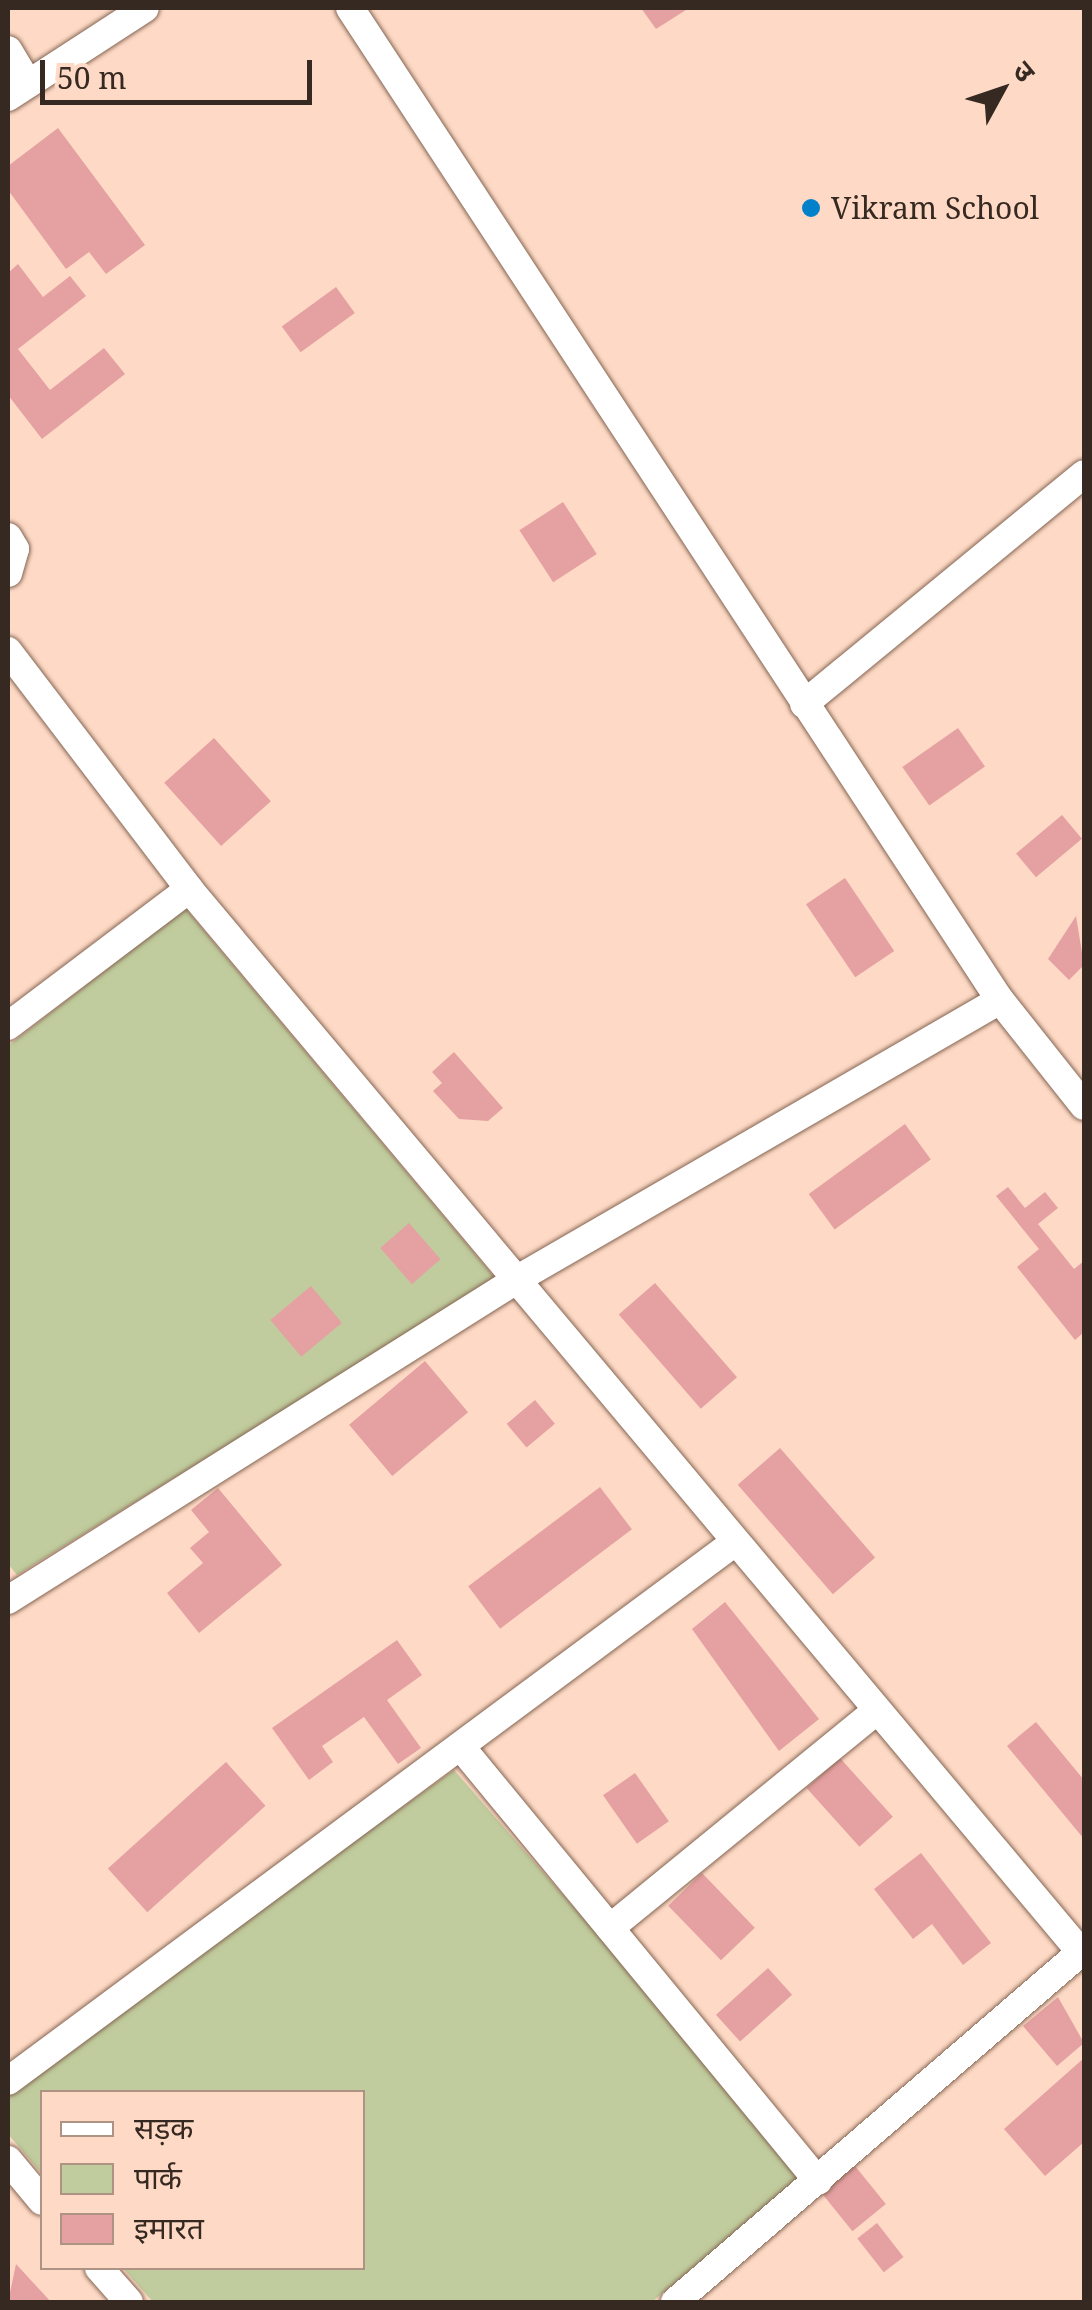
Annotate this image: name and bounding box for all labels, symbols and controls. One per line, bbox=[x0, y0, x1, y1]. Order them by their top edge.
scale bar bbox=[45, 40, 318, 102]
north arrow bbox=[952, 40, 1052, 140]
text: उ bbox=[1005, 52, 1045, 89]
text: 50 m bbox=[57, 57, 127, 98]
place label: Vikram School bbox=[831, 190, 1039, 226]
marker: Vikram School bbox=[800, 197, 822, 219]
legend bbox=[40, 2090, 365, 2270]
text: सड़क bbox=[134, 2107, 193, 2148]
text: पार्क bbox=[134, 2157, 182, 2198]
text: इमारत bbox=[134, 2207, 204, 2248]

